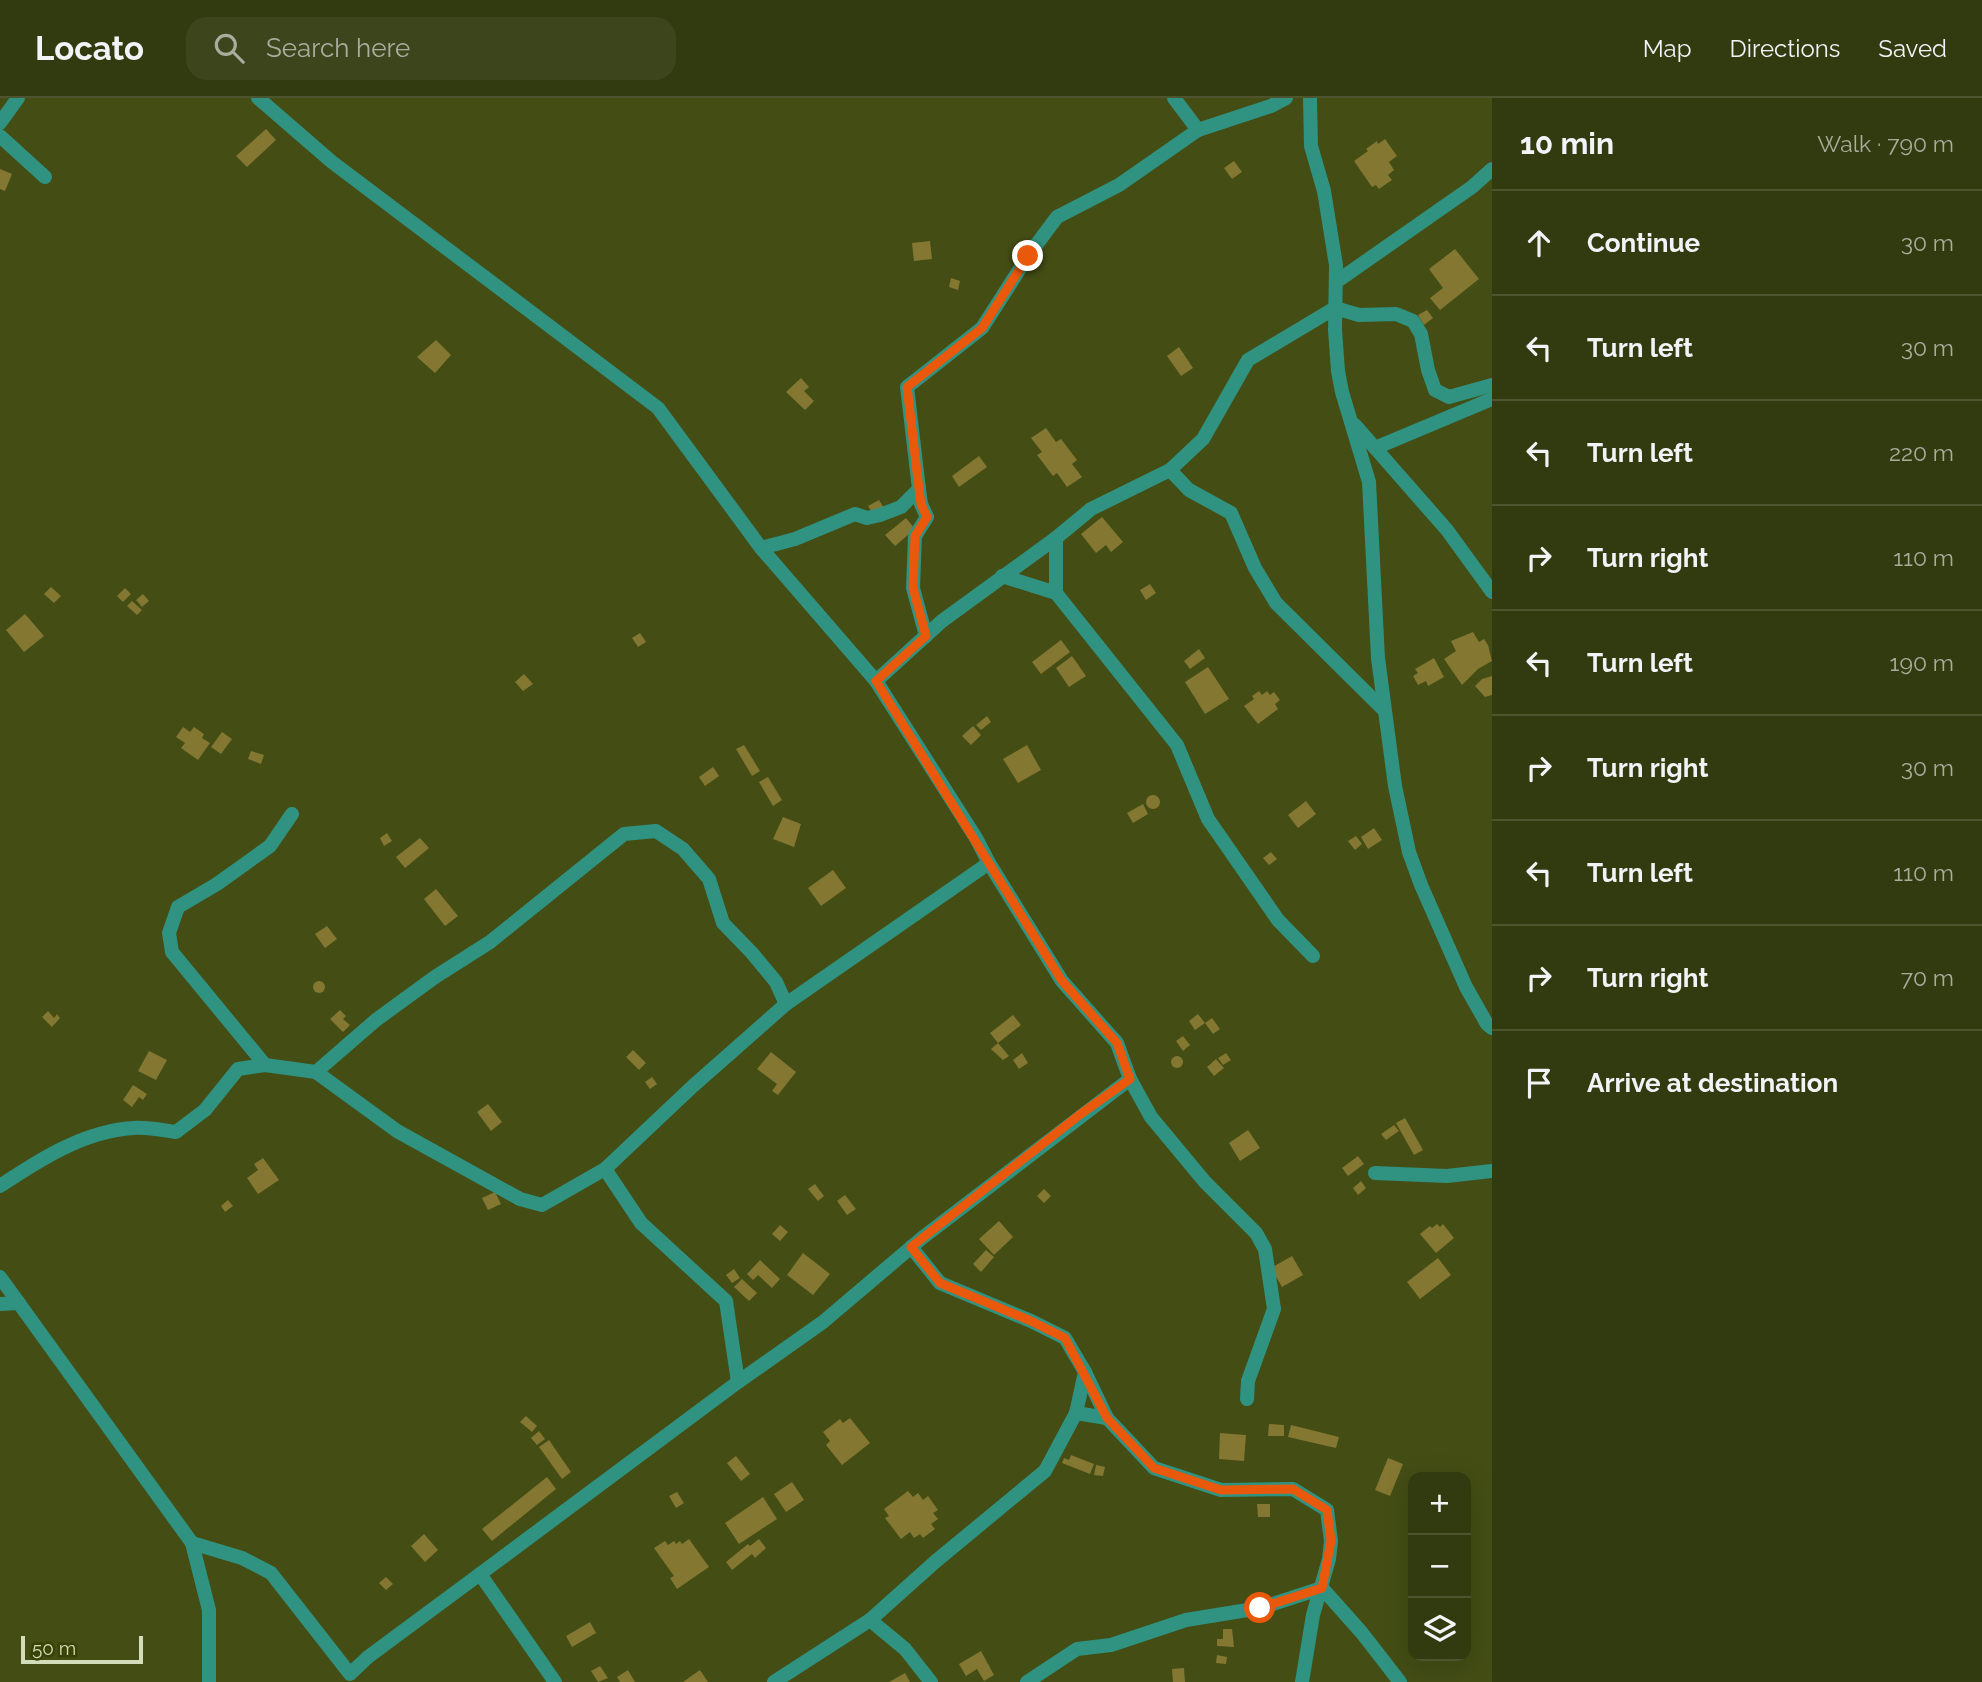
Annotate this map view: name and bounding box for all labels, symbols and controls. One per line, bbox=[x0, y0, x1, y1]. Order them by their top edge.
search box bbox=[186, 17, 676, 80]
text: Locato bbox=[35, 29, 144, 68]
icon: search bbox=[210, 29, 248, 67]
text: Search here bbox=[266, 33, 410, 63]
text: Map bbox=[1643, 34, 1692, 63]
text: Directions bbox=[1730, 34, 1840, 63]
text: Saved bbox=[1878, 34, 1947, 63]
text: 10 min bbox=[1520, 126, 1614, 161]
text: Walk · 790 m bbox=[1817, 130, 1954, 157]
icon: ahead bbox=[1520, 224, 1558, 262]
text: Continue bbox=[1587, 228, 1700, 258]
text: 30 m bbox=[1901, 229, 1954, 256]
route end bbox=[1012, 240, 1043, 271]
icon: left bbox=[1520, 329, 1558, 367]
text: Turn left bbox=[1587, 333, 1693, 363]
text: 30 m bbox=[1901, 334, 1954, 361]
icon: left bbox=[1520, 434, 1558, 472]
text: Turn left bbox=[1587, 438, 1693, 468]
text: 220 m bbox=[1889, 439, 1954, 466]
icon: right bbox=[1520, 539, 1558, 577]
text: Turn right bbox=[1587, 543, 1708, 573]
text: 110 m bbox=[1893, 544, 1954, 571]
icon: left bbox=[1520, 644, 1558, 682]
text: Turn left bbox=[1587, 648, 1693, 678]
text: 190 m bbox=[1890, 649, 1954, 676]
icon: right bbox=[1520, 749, 1558, 787]
text: Turn right bbox=[1587, 753, 1708, 783]
text: 30 m bbox=[1901, 754, 1954, 781]
icon: left bbox=[1520, 854, 1558, 892]
text: Turn left bbox=[1587, 858, 1693, 888]
text: 110 m bbox=[1893, 859, 1954, 886]
icon: right bbox=[1520, 959, 1558, 997]
text: Turn right bbox=[1587, 963, 1708, 993]
text: 70 m bbox=[1901, 964, 1954, 991]
icon: arrive bbox=[1520, 1064, 1558, 1102]
text: Arrive at destination bbox=[1587, 1068, 1838, 1098]
map controls bbox=[1408, 1472, 1471, 1661]
button: + bbox=[1408, 1472, 1471, 1535]
button: − bbox=[1408, 1535, 1471, 1598]
route start bbox=[1244, 1592, 1275, 1623]
button: layers bbox=[1408, 1598, 1471, 1661]
scale bar bbox=[21, 1633, 144, 1665]
text: 50 m bbox=[32, 1637, 76, 1659]

